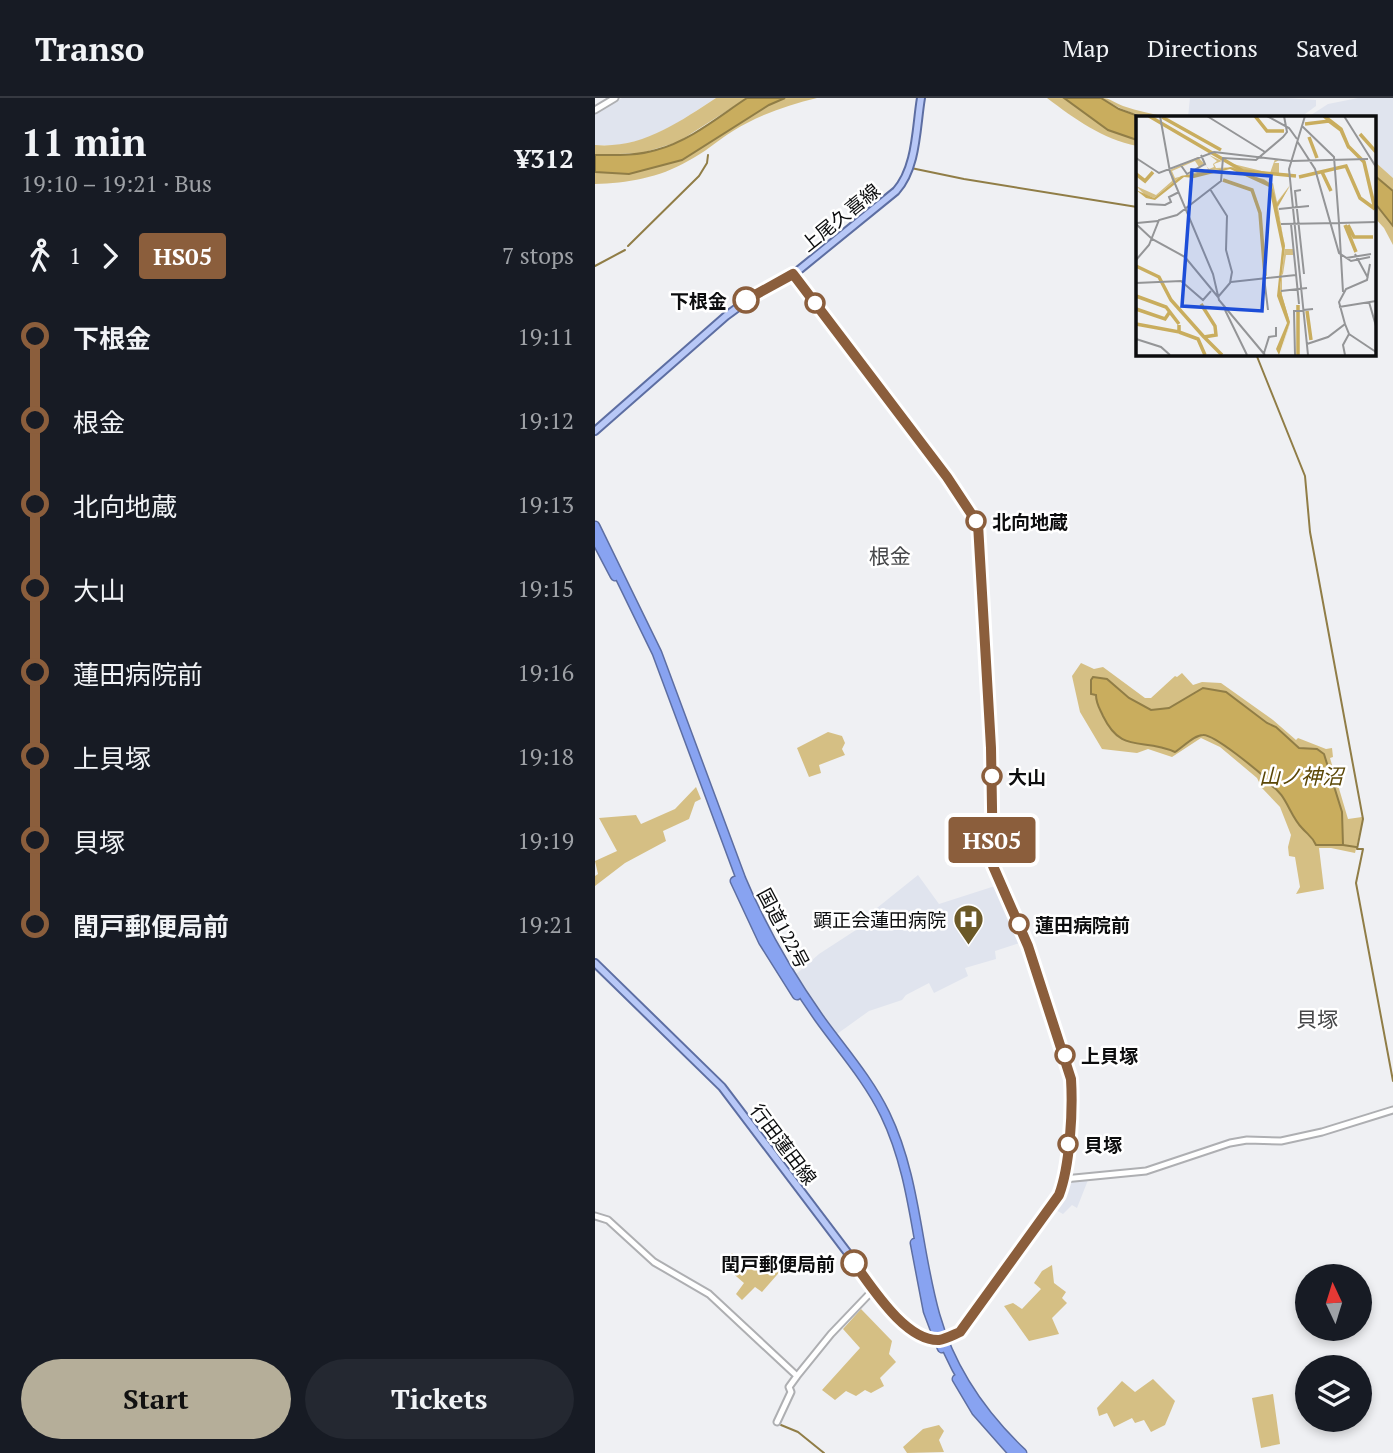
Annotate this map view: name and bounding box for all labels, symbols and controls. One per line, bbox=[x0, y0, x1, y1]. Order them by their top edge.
text: Transo bbox=[35, 27, 144, 70]
text: Map bbox=[1063, 32, 1109, 64]
text: Directions bbox=[1147, 32, 1258, 64]
text: Saved bbox=[1296, 32, 1358, 64]
inset map bbox=[1136, 116, 1375, 355]
text: 11 min bbox=[21, 117, 146, 167]
text: ¥312 bbox=[515, 141, 574, 175]
text: 19:10 – 19:21 · Bus bbox=[21, 168, 212, 199]
street label: 上尾久喜線 bbox=[795, 177, 885, 257]
icon: walk bbox=[21, 237, 59, 275]
icon: forward bbox=[91, 237, 129, 275]
text: 1 bbox=[69, 240, 81, 271]
text: HS05 bbox=[153, 240, 212, 272]
text: 7 stops bbox=[502, 240, 574, 271]
marker: 下根金 bbox=[733, 287, 759, 313]
place label: 下根金 bbox=[670, 288, 727, 313]
unlabelled marker bbox=[805, 293, 825, 313]
text: 下根金 bbox=[73, 321, 151, 355]
text: 19:11 bbox=[517, 321, 574, 352]
text: 根金 bbox=[73, 405, 125, 439]
text: 19:12 bbox=[517, 405, 574, 436]
text: 北向地蔵 bbox=[73, 489, 177, 523]
text: 19:13 bbox=[517, 489, 574, 520]
place label: 北向地蔵 bbox=[992, 509, 1068, 534]
marker: 北向地蔵 bbox=[966, 511, 986, 531]
district label: 根金 bbox=[869, 542, 911, 570]
text: 大山 bbox=[73, 573, 125, 607]
text: 19:15 bbox=[517, 573, 574, 604]
text: 蓮田病院前 bbox=[73, 657, 203, 691]
text: 19:16 bbox=[517, 657, 574, 688]
text: 上貝塚 bbox=[73, 741, 151, 775]
text: 19:18 bbox=[517, 741, 574, 772]
water label: 山ノ神沼 bbox=[1259, 762, 1346, 790]
place label: 大山 bbox=[1008, 764, 1046, 789]
marker: 大山 bbox=[982, 766, 1002, 786]
line badge: HS05 bbox=[943, 817, 1041, 863]
text: HS05 bbox=[963, 824, 1021, 856]
text: 貝塚 bbox=[73, 825, 125, 859]
text: 19:19 bbox=[517, 825, 574, 856]
street label: 国道122号 bbox=[752, 884, 816, 972]
hospital icon: 顕正会蓮田病院 bbox=[952, 902, 986, 946]
place label: 顕正会蓮田病院 bbox=[813, 907, 946, 932]
text: 閏戸郵便局前 bbox=[73, 909, 229, 943]
text: 19:21 bbox=[517, 909, 574, 940]
place label: 蓮田病院前 bbox=[1035, 912, 1130, 937]
marker: 蓮田病院前 bbox=[1009, 914, 1029, 934]
district label: 貝塚 bbox=[1296, 1005, 1338, 1033]
place label: 上貝塚 bbox=[1081, 1043, 1138, 1068]
marker: 上貝塚 bbox=[1055, 1045, 1075, 1065]
street label: 行田蓮田線 bbox=[745, 1099, 823, 1189]
place label: 貝塚 bbox=[1084, 1132, 1122, 1157]
marker: 貝塚 bbox=[1058, 1134, 1078, 1154]
marker: 閏戸郵便局前 bbox=[841, 1250, 867, 1276]
place label: 閏戸郵便局前 bbox=[721, 1251, 835, 1276]
north arrow bbox=[1295, 1264, 1372, 1340]
map controls bbox=[1295, 1264, 1372, 1432]
button: layers bbox=[1295, 1355, 1372, 1432]
button: Start bbox=[21, 1359, 291, 1439]
button: Tickets bbox=[305, 1359, 574, 1439]

